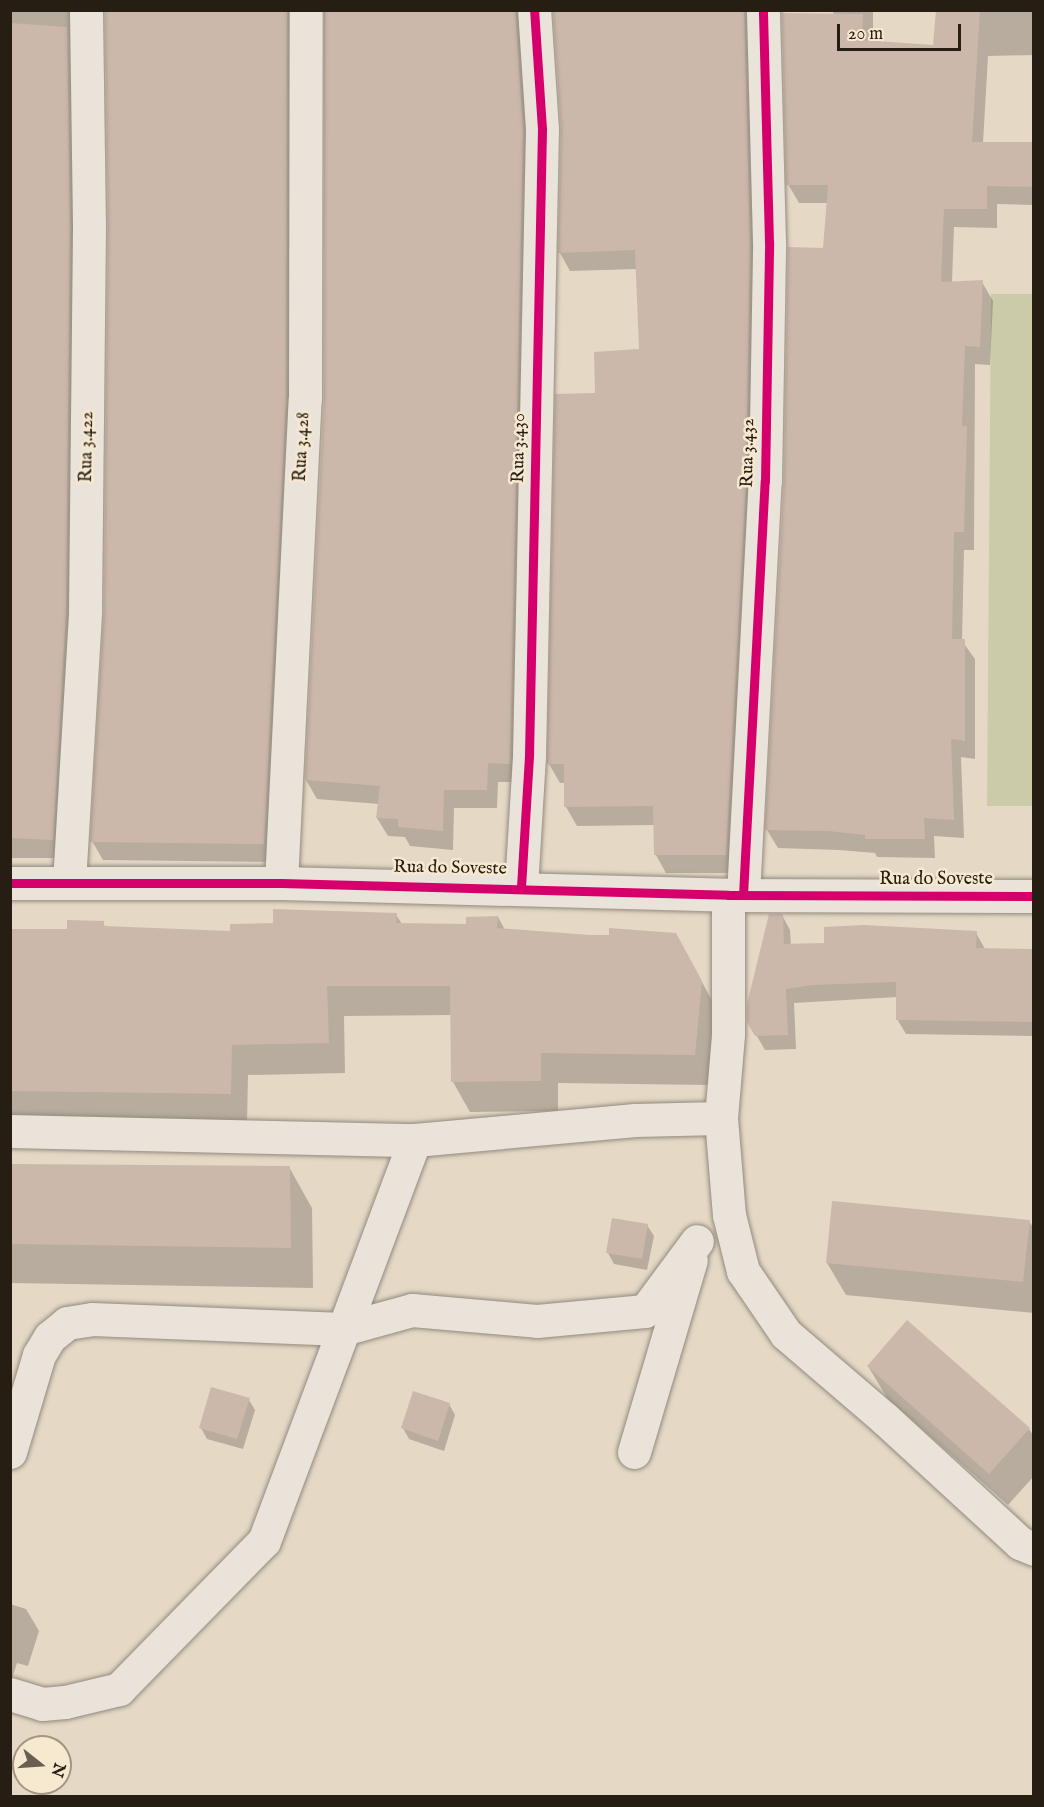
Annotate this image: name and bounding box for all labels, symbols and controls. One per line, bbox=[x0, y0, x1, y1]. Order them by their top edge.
scale bar bbox=[840, 12, 964, 50]
text: 20 m bbox=[848, 23, 883, 46]
street label: Rua 3.422 bbox=[77, 411, 99, 483]
street label: Rua 3.428 bbox=[290, 412, 316, 482]
street label: Rua 3.430 bbox=[509, 413, 531, 483]
street label: Rua 3.432 bbox=[738, 418, 760, 488]
street label: Rua do Soveste bbox=[393, 857, 507, 881]
street label: Rua do Soveste bbox=[879, 869, 993, 891]
north arrow bbox=[12, 1735, 72, 1795]
text: N bbox=[46, 1760, 69, 1779]

